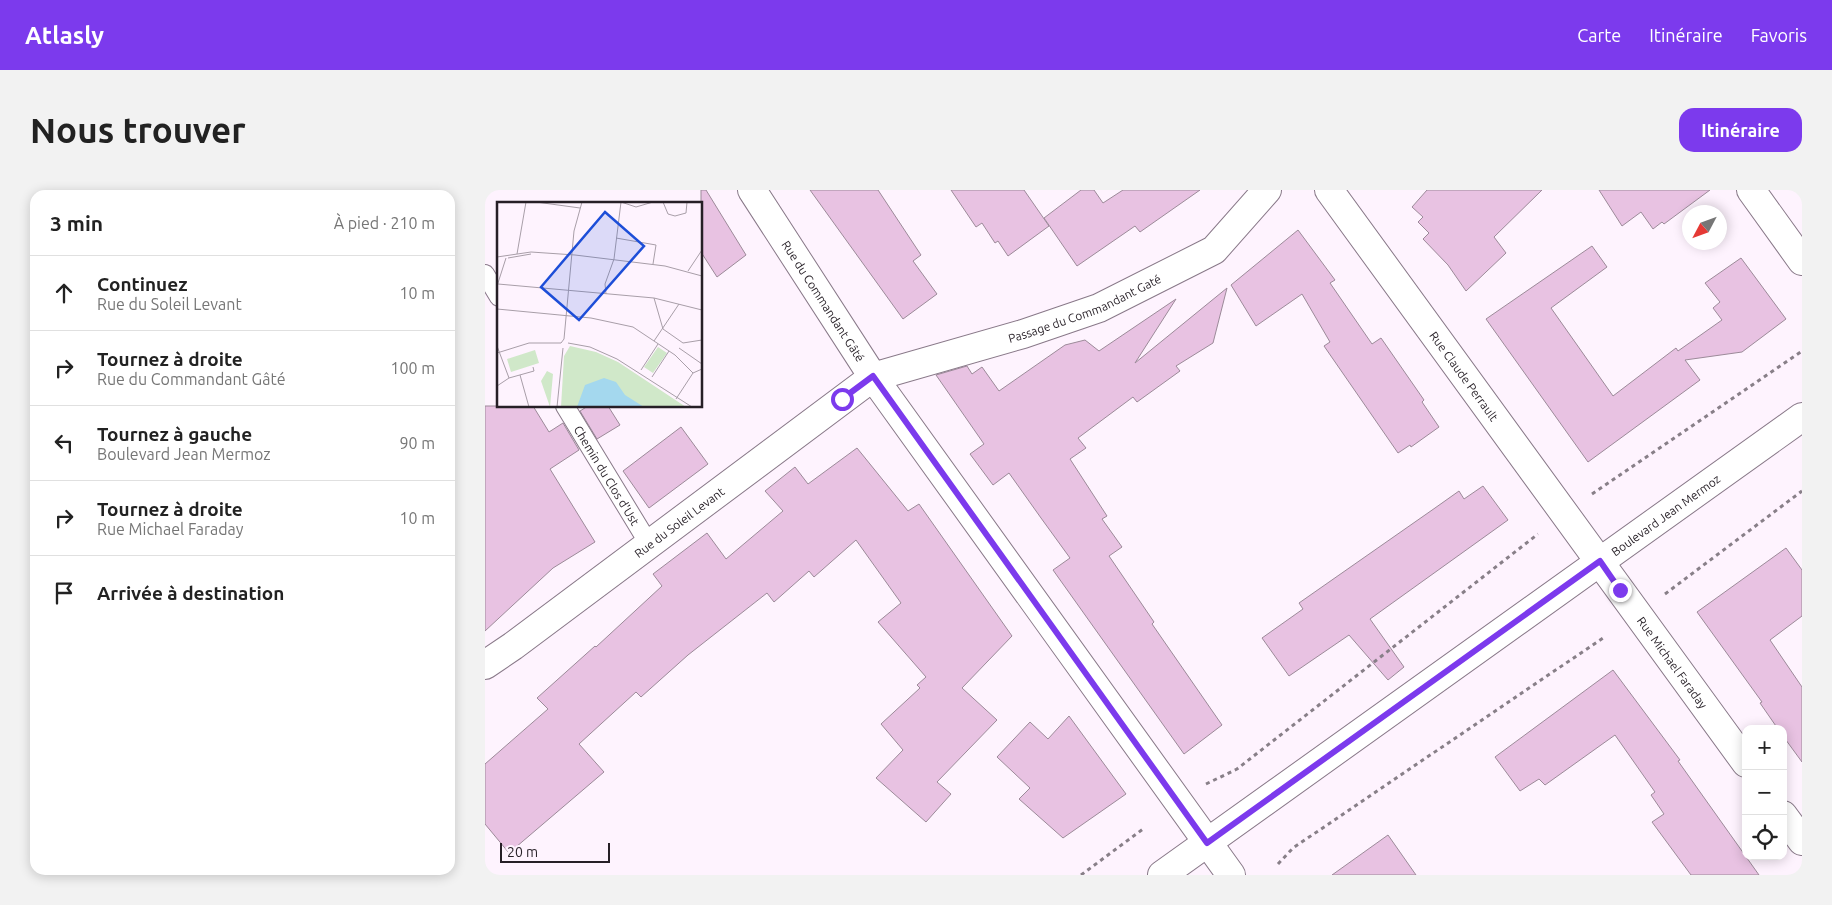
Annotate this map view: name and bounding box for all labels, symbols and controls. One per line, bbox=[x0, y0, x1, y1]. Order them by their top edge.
text: Atlasly bbox=[25, 22, 104, 49]
text: Carte bbox=[1577, 25, 1621, 45]
text: Itinéraire bbox=[1649, 25, 1723, 45]
text: Favoris bbox=[1751, 25, 1807, 45]
button: Itinéraire bbox=[1679, 108, 1802, 152]
text: Nous trouver bbox=[30, 110, 246, 150]
inset map bbox=[497, 202, 703, 408]
north arrow bbox=[1682, 205, 1727, 250]
text: 3 min bbox=[50, 211, 103, 235]
text: À pied · 210 m bbox=[334, 214, 435, 232]
street label: Rue du Commandant Gâté bbox=[780, 238, 868, 364]
street label: Passage du Commandant Gaté bbox=[1007, 271, 1163, 344]
text: Continuez bbox=[97, 273, 187, 295]
icon: ahead bbox=[50, 279, 78, 307]
text: 10 m bbox=[399, 284, 435, 302]
text: Rue du Soleil Levant bbox=[97, 295, 242, 313]
street label: Rue Claude Perrault bbox=[1428, 329, 1501, 423]
text: Tournez à droite bbox=[97, 348, 243, 370]
icon: right bbox=[50, 354, 78, 382]
text: 100 m bbox=[390, 359, 435, 377]
text: Rue du Commandant Gâté bbox=[97, 370, 285, 388]
route start bbox=[831, 388, 854, 411]
text: Tournez à gauche bbox=[97, 423, 252, 445]
street label: Chemin du Clos d'Ust bbox=[572, 423, 642, 527]
icon: left bbox=[50, 429, 78, 457]
text: 90 m bbox=[399, 434, 435, 452]
text: Boulevard Jean Mermoz bbox=[97, 445, 271, 463]
street label: Boulevard Jean Mermoz bbox=[1609, 471, 1723, 558]
street label: Rue du Soleil Levant bbox=[632, 484, 727, 560]
text: Tournez à droite bbox=[97, 498, 243, 520]
icon: right bbox=[50, 504, 78, 532]
text: 10 m bbox=[399, 509, 435, 527]
text: Rue Michael Faraday bbox=[97, 520, 243, 538]
icon: arrive bbox=[50, 579, 78, 607]
route end bbox=[1609, 579, 1632, 602]
text: Arrivée à destination bbox=[97, 582, 284, 604]
street label: Rue Michael Faraday bbox=[1635, 614, 1710, 711]
map controls bbox=[1742, 725, 1787, 860]
button: + bbox=[1742, 725, 1787, 770]
button: − bbox=[1742, 770, 1787, 815]
button: locate bbox=[1742, 815, 1787, 860]
scale bar bbox=[500, 840, 610, 863]
text: 20 m bbox=[507, 844, 538, 860]

